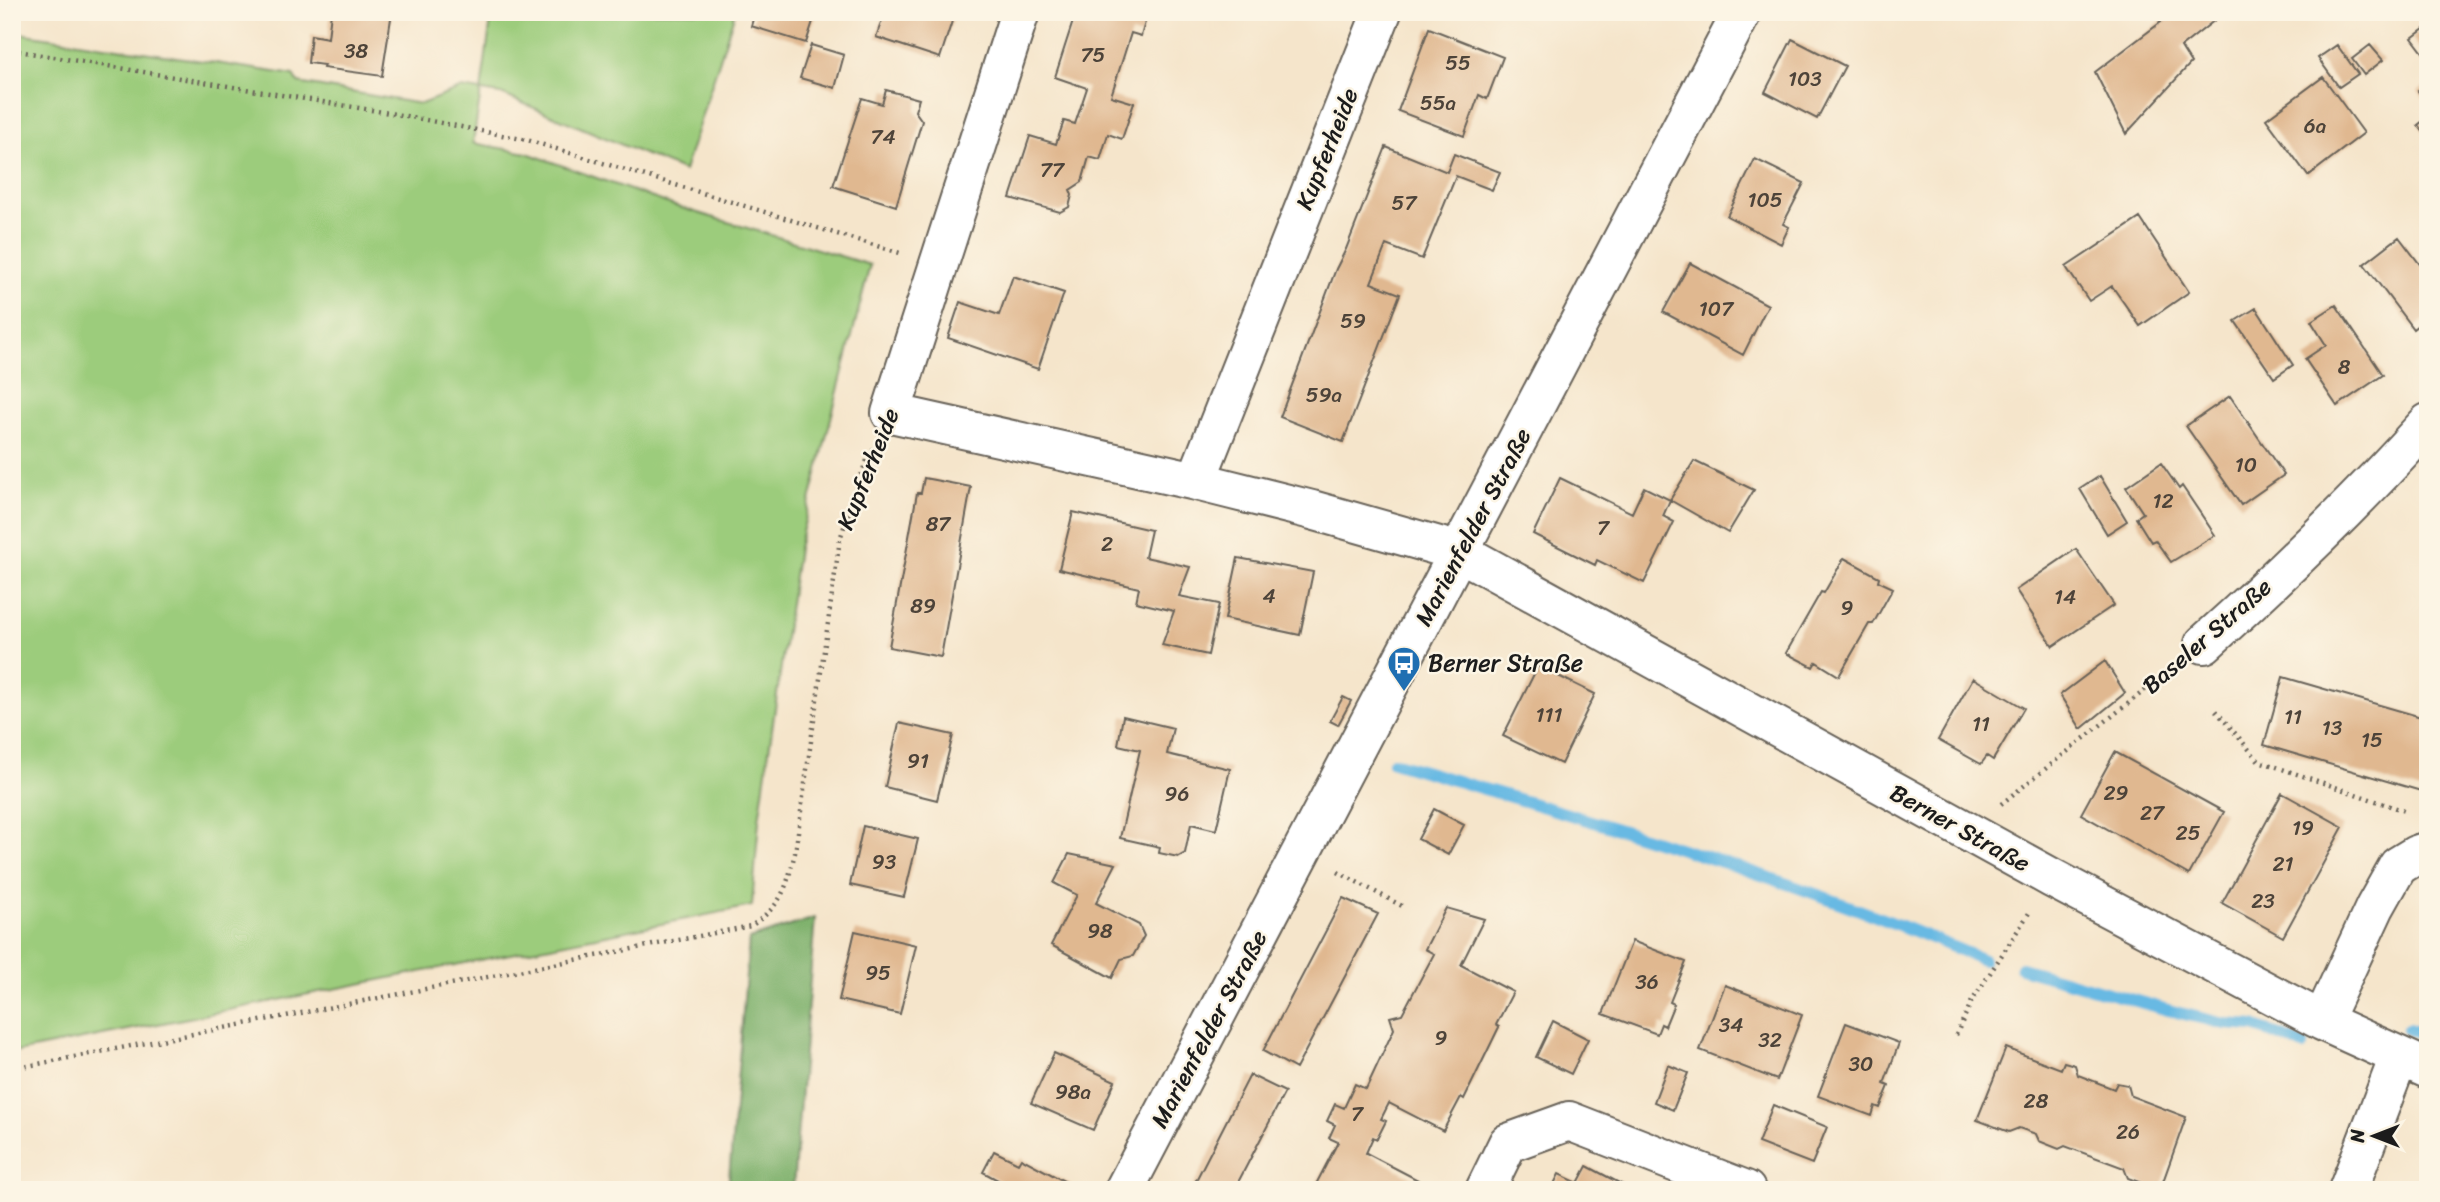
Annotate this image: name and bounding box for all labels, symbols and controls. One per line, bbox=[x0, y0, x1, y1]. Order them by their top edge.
house number: 38 bbox=[344, 32, 368, 70]
house number: 75 bbox=[1081, 36, 1106, 74]
house number: 55 bbox=[1445, 44, 1471, 82]
house number: 103 bbox=[1788, 60, 1822, 98]
street label: Kupferheide bbox=[1283, 82, 1371, 216]
house number: 55a bbox=[1420, 84, 1457, 122]
house number: 6a bbox=[2304, 107, 2327, 145]
house number: 74 bbox=[870, 118, 896, 156]
house number: 77 bbox=[1040, 151, 1066, 189]
house number: 105 bbox=[1747, 181, 1783, 219]
house number: 57 bbox=[1392, 184, 1418, 222]
house number: 107 bbox=[1699, 290, 1735, 328]
house number: 59 bbox=[1340, 302, 1366, 340]
house number: 8 bbox=[2338, 348, 2351, 386]
house number: 59a bbox=[1306, 376, 1343, 414]
street label: Kupferheide bbox=[824, 402, 912, 536]
street label: Marienfelder Straße bbox=[1403, 420, 1543, 634]
house number: 10 bbox=[2235, 446, 2257, 484]
house number: 12 bbox=[2152, 482, 2174, 520]
house number: 87 bbox=[926, 505, 952, 543]
house number: 7 bbox=[1597, 509, 1611, 547]
house number: 2 bbox=[1101, 525, 1113, 563]
street label: Baseler Straße bbox=[2132, 567, 2282, 705]
house number: 4 bbox=[1262, 577, 1276, 615]
house number: 14 bbox=[2054, 578, 2076, 616]
house number: 89 bbox=[910, 587, 936, 625]
house number: 9 bbox=[1841, 589, 1854, 627]
place label: Berner Straße bbox=[1428, 642, 1583, 684]
bus stop icon: Berner Straße bbox=[1385, 644, 1423, 693]
house number: 111 bbox=[1535, 696, 1563, 734]
house number: 11 bbox=[2284, 698, 2302, 736]
house number: 11 bbox=[1972, 705, 1990, 743]
house number: 13 bbox=[2322, 709, 2343, 747]
house number: 15 bbox=[2361, 721, 2383, 759]
house number: 91 bbox=[907, 742, 929, 780]
street label: Berner Straße bbox=[1882, 772, 2038, 884]
house number: 29 bbox=[2103, 774, 2129, 812]
house number: 96 bbox=[1165, 775, 1189, 813]
house number: 27 bbox=[2140, 794, 2166, 832]
house number: 19 bbox=[2292, 809, 2314, 847]
house number: 25 bbox=[2176, 814, 2201, 852]
house number: 93 bbox=[872, 843, 897, 881]
house number: 21 bbox=[2272, 845, 2294, 883]
house number: 23 bbox=[2251, 882, 2275, 920]
house number: 98 bbox=[1087, 912, 1113, 950]
street label: Marienfelder Straße bbox=[1139, 922, 1279, 1136]
house number: 95 bbox=[865, 954, 891, 992]
house number: 36 bbox=[1635, 963, 1659, 1001]
house number: 34 bbox=[1719, 1006, 1743, 1044]
house number: 9 bbox=[1435, 1019, 1448, 1057]
house number: 32 bbox=[1758, 1021, 1782, 1059]
house number: 30 bbox=[1849, 1045, 1873, 1083]
house number: 98a bbox=[1055, 1073, 1092, 1111]
house number: 28 bbox=[2024, 1082, 2049, 1120]
house number: 7 bbox=[1351, 1095, 1365, 1133]
north arrow bbox=[2338, 1100, 2408, 1170]
house number: 26 bbox=[2116, 1113, 2140, 1151]
text: N bbox=[2341, 1129, 2374, 1144]

